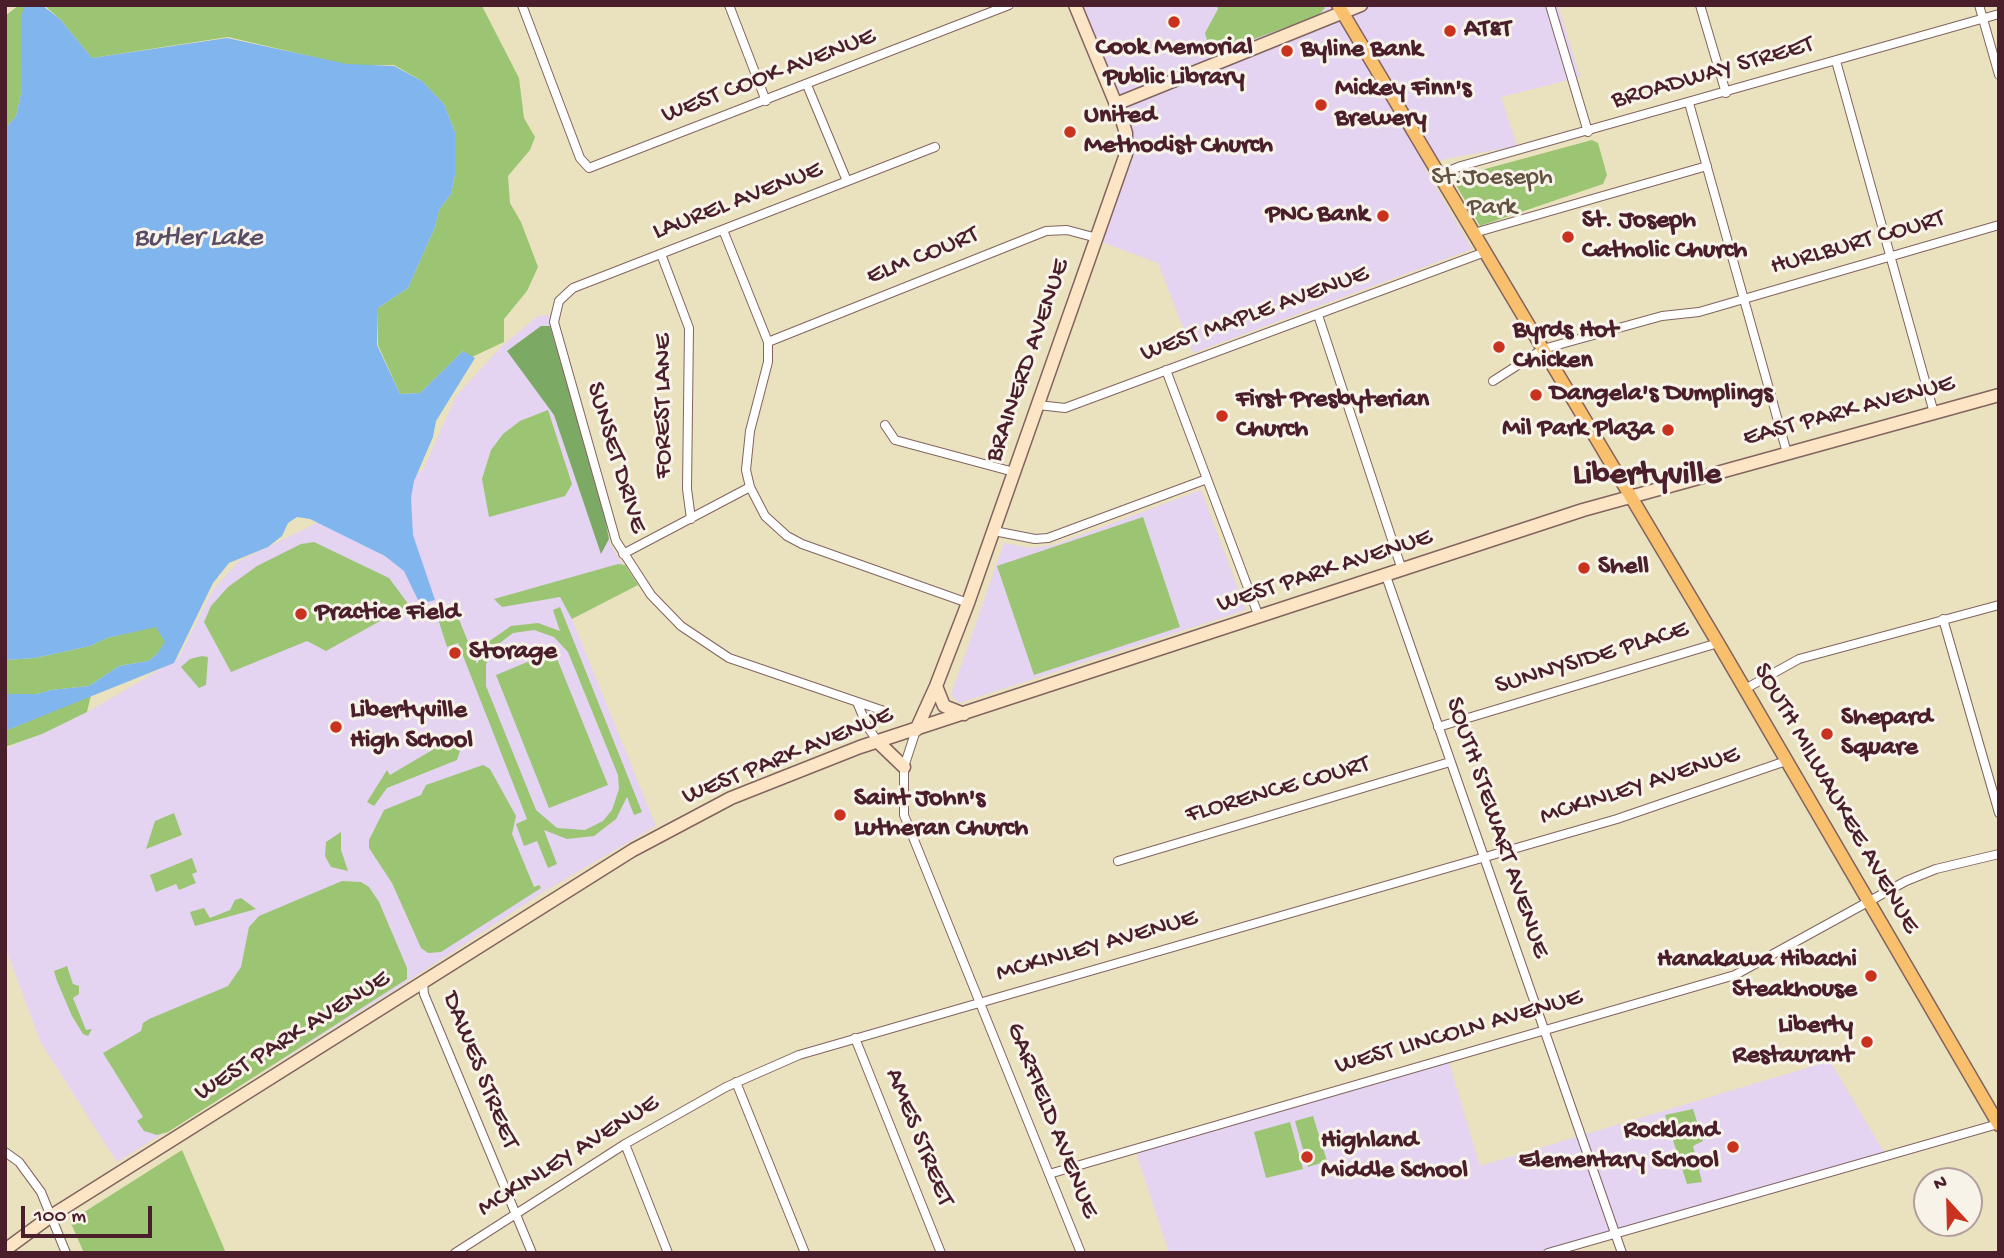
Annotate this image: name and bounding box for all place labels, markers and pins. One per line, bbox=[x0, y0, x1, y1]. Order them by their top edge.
marker: Cook Memorial Public Library bbox=[1166, 14, 1182, 30]
place label: AT&T bbox=[1464, 15, 1511, 47]
marker: AT&T bbox=[1442, 23, 1458, 39]
place label: Cook Memorial Public Library bbox=[1095, 33, 1253, 94]
place label: Byline Bank bbox=[1301, 35, 1422, 67]
marker: Byline Bank bbox=[1279, 43, 1295, 59]
place label: Mickey Finn's Brewery bbox=[1335, 74, 1471, 136]
marker: Mickey Finn's Brewery bbox=[1313, 97, 1329, 113]
place label: United Methodist Church bbox=[1084, 101, 1273, 162]
marker: United Methodist Church bbox=[1062, 124, 1078, 140]
place label: PNC Bank bbox=[1266, 200, 1369, 232]
place label: St. Joseph Catholic Church bbox=[1582, 206, 1747, 268]
marker: PNC Bank bbox=[1375, 208, 1391, 224]
marker: St. Joseph Catholic Church bbox=[1560, 229, 1576, 245]
place label: Byrds Hot Chicken bbox=[1513, 316, 1618, 378]
marker: Byrds Hot Chicken bbox=[1491, 339, 1507, 355]
place label: Dangela's Dumplings bbox=[1550, 379, 1773, 411]
place label: First Presbyterian Church bbox=[1236, 385, 1429, 446]
marker: Dangela's Dumplings bbox=[1528, 387, 1544, 403]
marker: First Presbyterian Church bbox=[1214, 408, 1230, 424]
place label: Mil Park Plaza bbox=[1502, 414, 1654, 446]
marker: Mil Park Plaza bbox=[1660, 422, 1676, 438]
place label: Shell bbox=[1598, 552, 1649, 584]
marker: Shell bbox=[1576, 560, 1592, 576]
place label: Practice Field bbox=[315, 598, 460, 630]
marker: Practice Field bbox=[293, 606, 309, 622]
place label: Storage bbox=[469, 637, 557, 669]
marker: Storage bbox=[447, 645, 463, 661]
place label: Libertyville High School bbox=[350, 696, 473, 758]
place label: Shepard Square bbox=[1841, 703, 1932, 764]
marker: Libertyville High School bbox=[328, 719, 344, 735]
marker: Shepard Square bbox=[1819, 726, 1835, 742]
place label: Saint John's Lutheran Church bbox=[854, 784, 1028, 846]
marker: Saint John's Lutheran Church bbox=[832, 807, 848, 823]
place label: Hanakawa Hibachi Steakhouse bbox=[1657, 945, 1857, 1006]
marker: Hanakawa Hibachi Steakhouse bbox=[1863, 968, 1879, 984]
place label: Liberty Restaurant bbox=[1733, 1011, 1853, 1072]
marker: Liberty Restaurant bbox=[1859, 1034, 1875, 1050]
place label: Rockland Elementary School bbox=[1519, 1116, 1719, 1178]
place label: Highland Middle School bbox=[1321, 1126, 1468, 1188]
marker: Rockland Elementary School bbox=[1725, 1139, 1741, 1155]
marker: Highland Middle School bbox=[1299, 1149, 1315, 1165]

